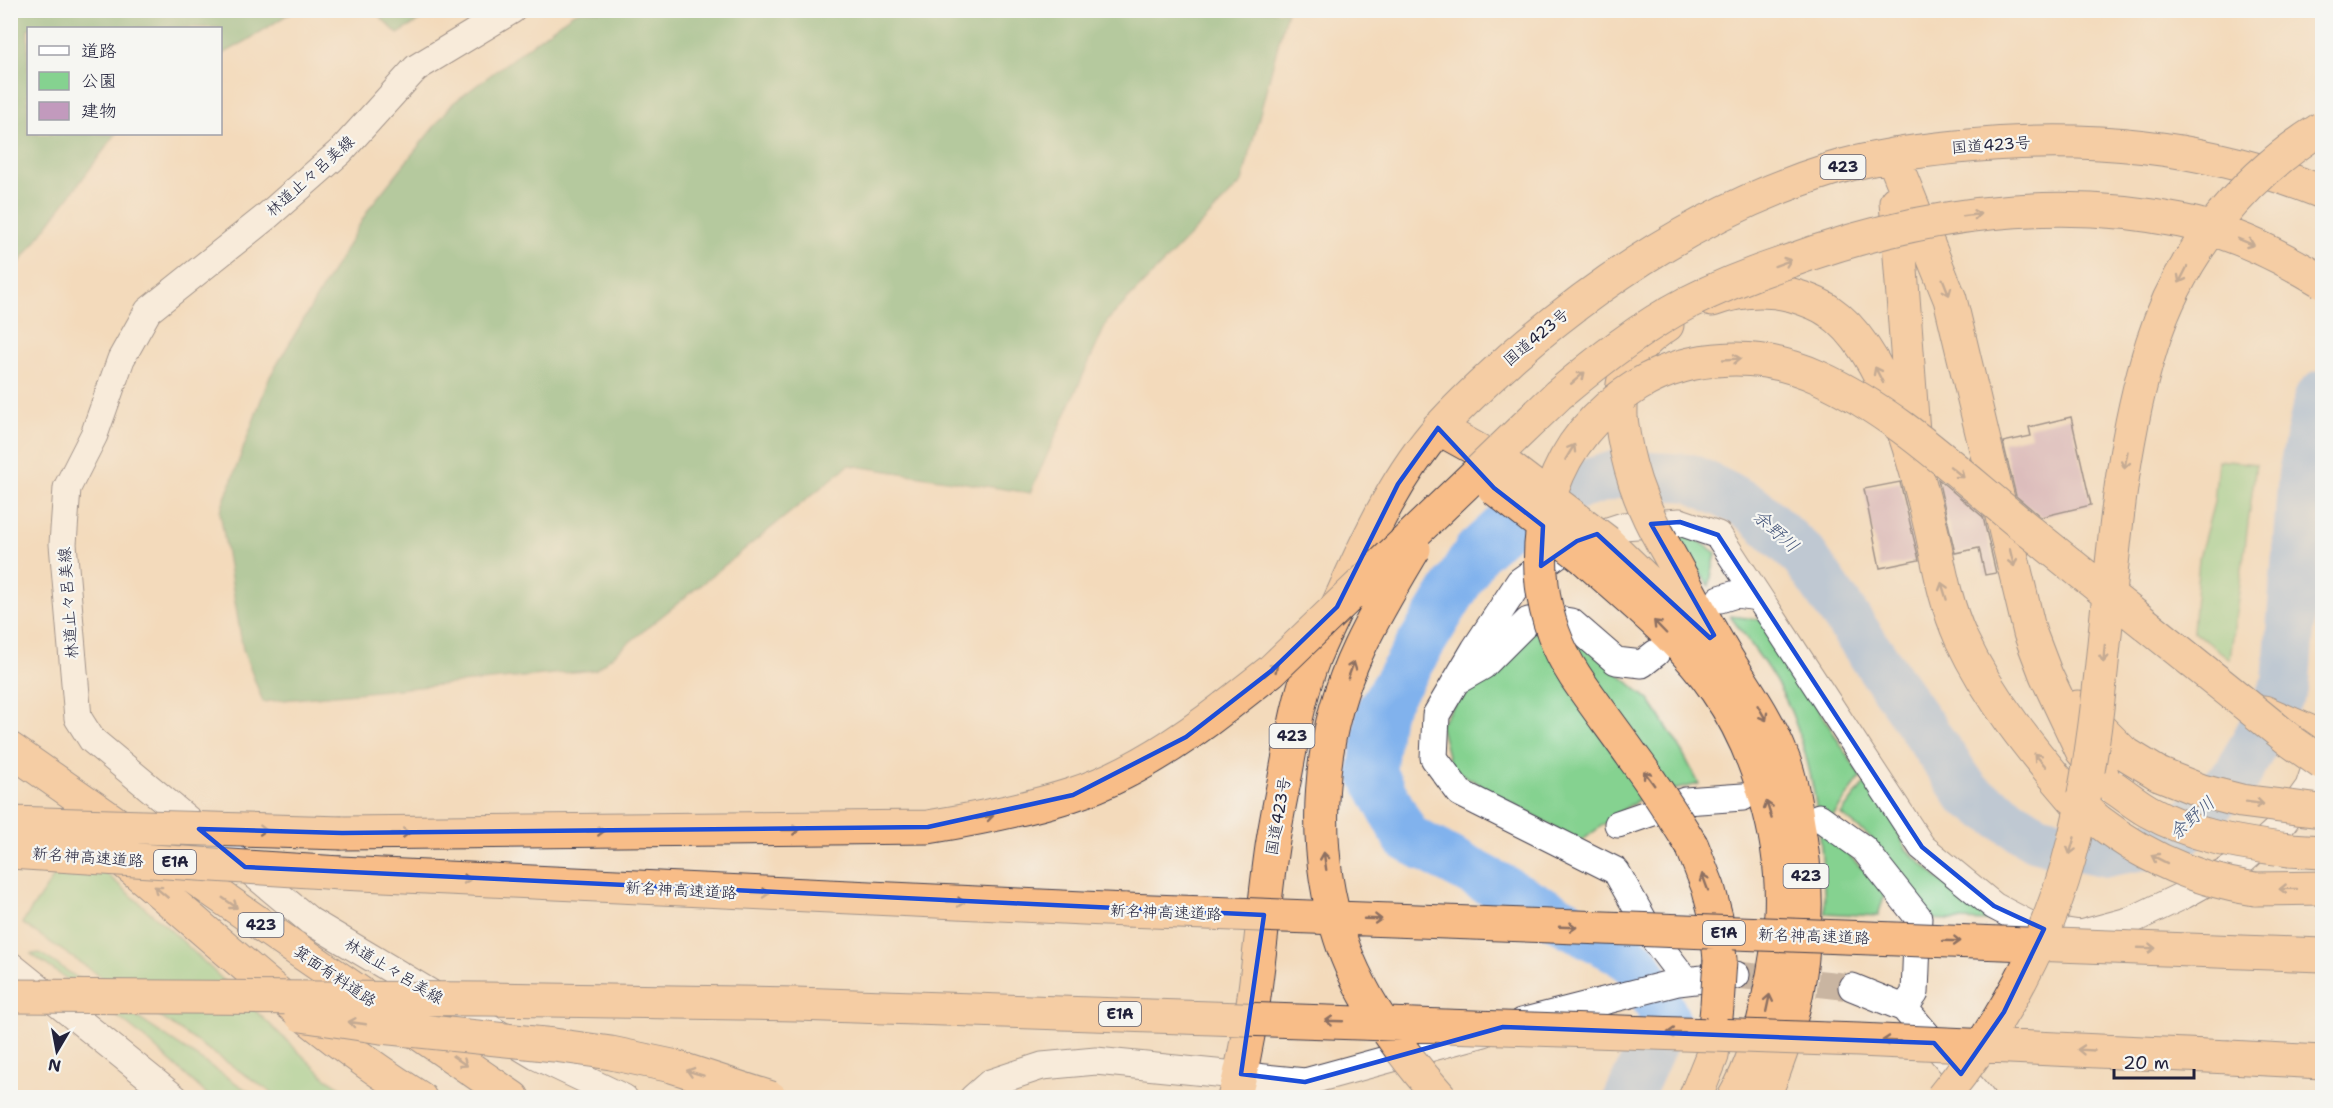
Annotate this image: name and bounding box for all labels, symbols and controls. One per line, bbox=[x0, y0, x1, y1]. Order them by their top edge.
legend bbox=[27, 27, 222, 135]
text: 道路 bbox=[81, 39, 117, 63]
text: 公園 bbox=[81, 69, 117, 93]
text: 建物 bbox=[81, 99, 117, 123]
street label: 林道止々呂美線 bbox=[261, 131, 359, 221]
street label: 国道423号 bbox=[1951, 132, 2031, 158]
road number: 423 bbox=[1820, 155, 1866, 179]
one-way arrow bbox=[1961, 209, 1981, 220]
one-way arrow bbox=[2236, 237, 2255, 248]
one-way arrow bbox=[1773, 256, 1792, 267]
one-way arrow bbox=[2176, 265, 2188, 283]
one-way arrow bbox=[1941, 278, 1952, 296]
street label: 国道423号 bbox=[1499, 303, 1573, 371]
one-way arrow bbox=[1721, 354, 1741, 365]
one-way arrow bbox=[1873, 367, 1884, 385]
one-way arrow bbox=[1570, 371, 1585, 385]
one-way arrow bbox=[1564, 444, 1576, 461]
one-way arrow bbox=[2120, 450, 2131, 470]
one-way arrow bbox=[1949, 466, 1965, 479]
water label: 余野川 bbox=[1748, 504, 1804, 558]
street label: 林道止々呂美線 bbox=[54, 546, 82, 660]
one-way arrow bbox=[2007, 548, 2019, 567]
one-way arrow bbox=[1938, 582, 1949, 601]
one-way arrow bbox=[1653, 620, 1667, 635]
one-way arrow bbox=[2098, 644, 2109, 663]
one-way arrow bbox=[1346, 661, 1357, 680]
one-way arrow bbox=[1263, 663, 1278, 677]
one-way arrow bbox=[1756, 704, 1768, 721]
road number: 423 bbox=[1270, 724, 1314, 748]
one-way arrow bbox=[2033, 752, 2047, 767]
one-way arrow bbox=[1643, 771, 1655, 787]
street label: 国道423号 bbox=[1261, 775, 1295, 857]
water label: 余野川 bbox=[2164, 791, 2220, 845]
one-way arrow bbox=[2245, 798, 2264, 809]
one-way arrow bbox=[1763, 801, 1774, 820]
one-way arrow bbox=[974, 811, 994, 822]
one-way arrow bbox=[780, 824, 800, 836]
one-way arrow bbox=[247, 825, 267, 836]
one-way arrow bbox=[585, 825, 605, 837]
one-way arrow bbox=[390, 827, 410, 839]
one-way arrow bbox=[2066, 836, 2077, 855]
street label: 新名神高速道路 bbox=[31, 843, 145, 871]
road number: E1A bbox=[154, 850, 196, 874]
one-way arrow bbox=[1319, 851, 1330, 871]
one-way arrow bbox=[2151, 853, 2169, 864]
road number: 423 bbox=[1784, 864, 1828, 888]
one-way arrow bbox=[451, 873, 471, 884]
one-way arrow bbox=[1699, 873, 1710, 892]
street label: 新名神高速道路 bbox=[625, 877, 737, 903]
one-way arrow bbox=[2279, 883, 2299, 895]
one-way arrow bbox=[154, 885, 169, 899]
one-way arrow bbox=[751, 888, 771, 899]
one-way arrow bbox=[222, 897, 238, 909]
one-way arrow bbox=[946, 897, 966, 908]
street label: 新名神高速道路 bbox=[1110, 900, 1222, 924]
road number: 423 bbox=[238, 913, 284, 937]
one-way arrow bbox=[1363, 914, 1383, 925]
one-way arrow bbox=[1558, 921, 1578, 932]
road number: E1A bbox=[1703, 921, 1745, 945]
street label: 新名神高速道路 bbox=[1758, 924, 1870, 948]
street label: 林道止々呂美線 bbox=[341, 933, 447, 1009]
one-way arrow bbox=[1942, 935, 1962, 947]
street label: 箕面有料道路 bbox=[289, 940, 381, 1012]
one-way arrow bbox=[2136, 943, 2156, 954]
one-way arrow bbox=[1762, 994, 1774, 1013]
road number: E1A bbox=[1099, 1002, 1141, 1026]
one-way arrow bbox=[1324, 1016, 1344, 1027]
one-way arrow bbox=[348, 1018, 368, 1029]
north arrow bbox=[27, 1021, 87, 1081]
one-way arrow bbox=[1666, 1028, 1686, 1039]
one-way arrow bbox=[1882, 1036, 1902, 1047]
scale bar bbox=[2114, 1042, 2194, 1080]
one-way arrow bbox=[2077, 1045, 2097, 1056]
text: 20 m bbox=[2123, 1051, 2169, 1075]
text: N bbox=[46, 1054, 63, 1077]
one-way arrow bbox=[451, 1055, 468, 1067]
one-way arrow bbox=[686, 1067, 705, 1078]

